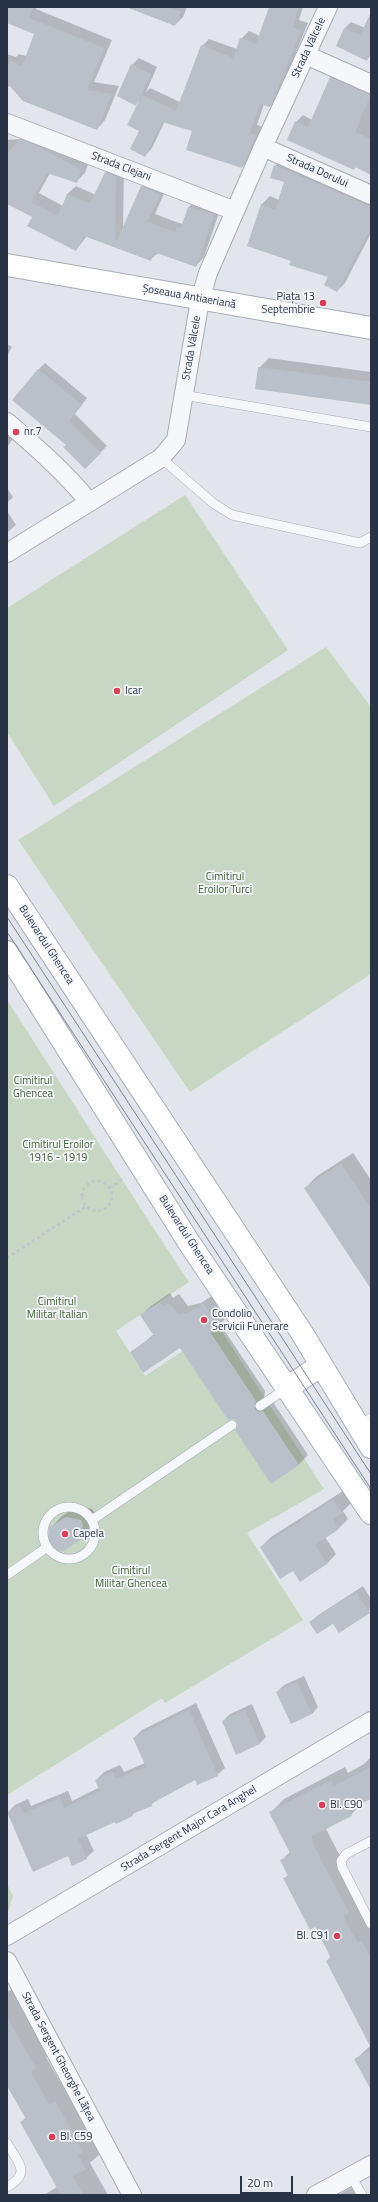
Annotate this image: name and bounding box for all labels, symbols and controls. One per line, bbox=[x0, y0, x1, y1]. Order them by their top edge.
street label: Strada Vâlcele bbox=[289, 16, 329, 80]
street label: Strada Clejani bbox=[89, 150, 153, 184]
street label: Strada Dorului bbox=[284, 152, 350, 190]
street label: Șoseaua Antiaeriană bbox=[141, 282, 237, 312]
place label: Piața 13 Septembrie bbox=[262, 290, 315, 316]
marker: Piața 13 Septembrie bbox=[318, 298, 328, 308]
street label: Strada Vâlcele bbox=[180, 315, 204, 381]
place label: nr.7 bbox=[24, 425, 42, 439]
marker: nr.7 bbox=[11, 427, 21, 437]
place label: Icar bbox=[125, 684, 142, 698]
marker: Icar bbox=[112, 686, 122, 696]
park label: Cimitirul Eroilor Turci bbox=[198, 870, 252, 896]
street label: Bulevardul Ghencea bbox=[16, 903, 76, 987]
park label: Cimitirul Ghencea bbox=[13, 1074, 53, 1100]
park label: Cimitirul Eroilor 1916 - 1919 bbox=[22, 1138, 94, 1164]
street label: Bulevardul Ghencea bbox=[156, 1193, 216, 1277]
park label: Cimitirul Militar Italian bbox=[27, 1295, 87, 1321]
place label: Condolio Servicii Funerare bbox=[212, 1307, 289, 1333]
marker: Condolio Servicii Funerare bbox=[199, 1315, 209, 1325]
place label: Capela bbox=[73, 1527, 104, 1541]
marker: Capela bbox=[60, 1529, 70, 1539]
park label: Cimitirul Militar Ghencea bbox=[95, 1564, 167, 1590]
street label: Strada Sergent Major Cara Anghel bbox=[119, 1783, 259, 1875]
place label: Bl. C90 bbox=[330, 1798, 362, 1812]
marker: Bl. C90 bbox=[317, 1800, 327, 1810]
place label: Bl. C91 bbox=[297, 1929, 329, 1943]
marker: Bl. C91 bbox=[332, 1931, 342, 1941]
street label: Strada Sergent Gheorghe Lățea bbox=[18, 1990, 98, 2124]
place label: Bl. C59 bbox=[60, 2130, 92, 2144]
marker: Bl. C59 bbox=[47, 2132, 57, 2142]
scale bar bbox=[242, 2168, 295, 2194]
text: 20 m bbox=[247, 2173, 273, 2192]

